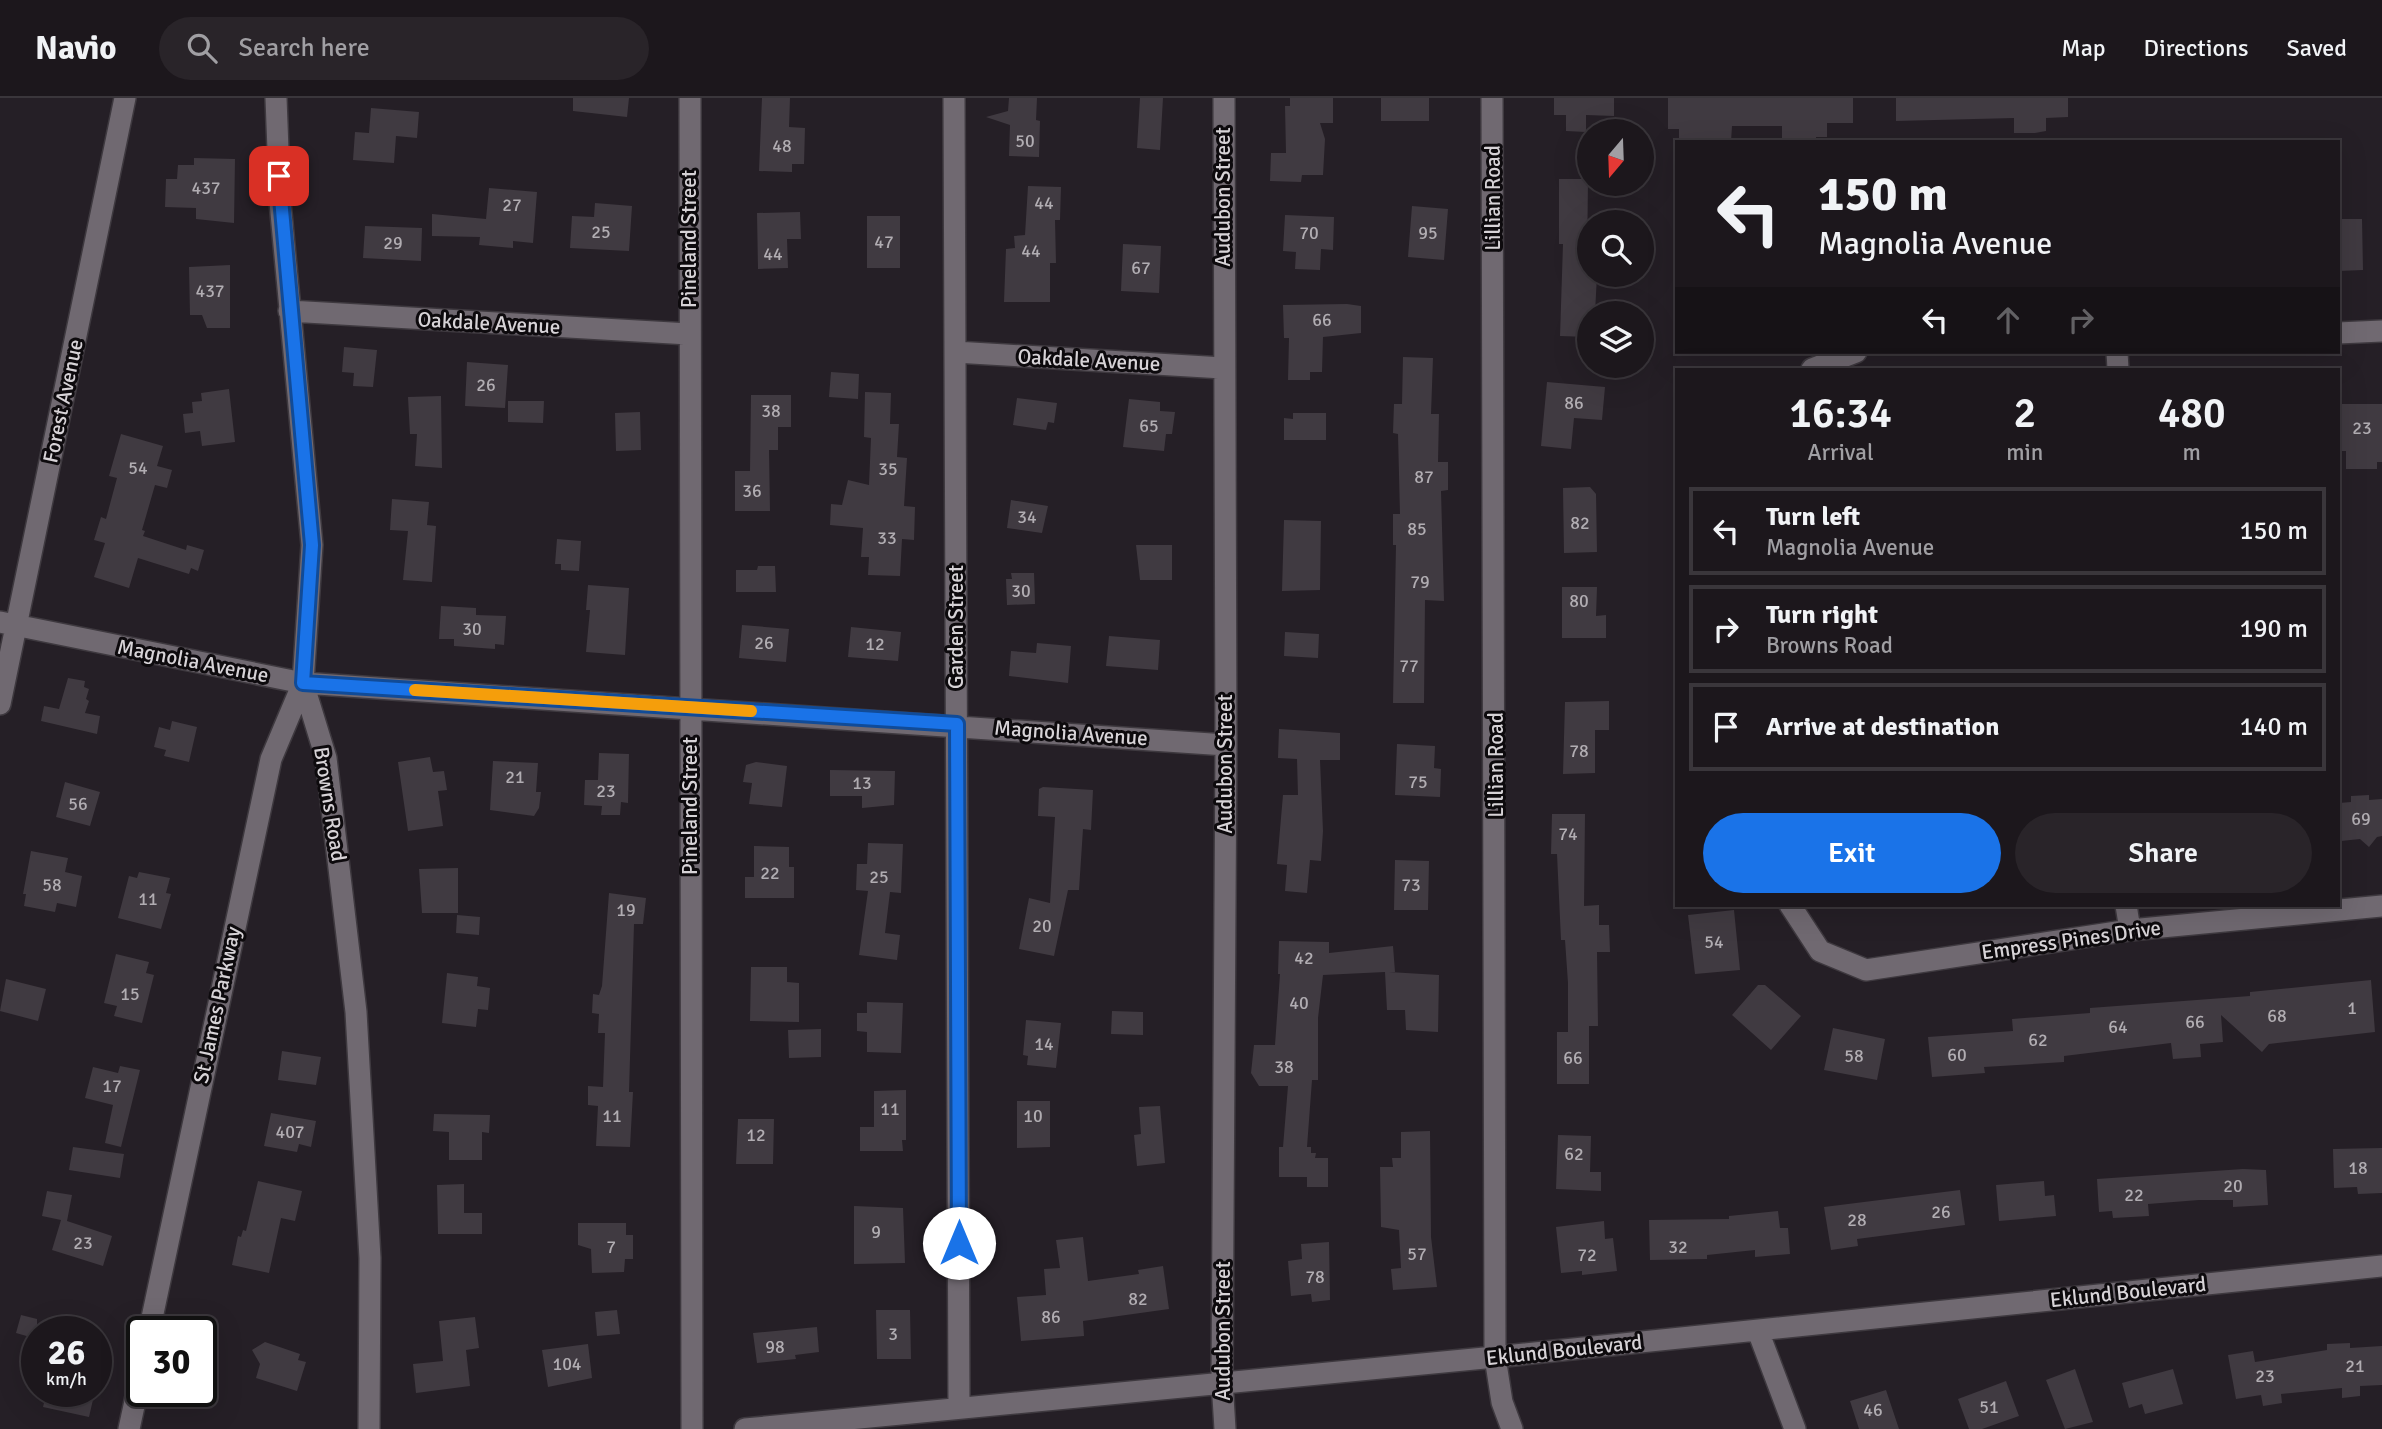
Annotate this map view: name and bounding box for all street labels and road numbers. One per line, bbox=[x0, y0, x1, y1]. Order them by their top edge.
street label: Audubon Street bbox=[1210, 127, 1236, 267]
street label: Lillian Road bbox=[1480, 145, 1506, 251]
street label: Pineland Street bbox=[676, 170, 702, 308]
street label: Oakdale Avenue bbox=[417, 306, 561, 340]
street label: Forest Avenue bbox=[37, 337, 89, 465]
street label: Oakdale Avenue bbox=[1017, 343, 1161, 377]
street label: Garden Street bbox=[943, 565, 969, 689]
street label: Magnolia Avenue bbox=[115, 634, 271, 688]
street label: Audubon Street bbox=[1212, 694, 1238, 834]
street label: Lillian Road bbox=[1483, 712, 1509, 818]
street label: Magnolia Avenue bbox=[993, 715, 1149, 751]
street label: Pineland Street bbox=[677, 737, 703, 875]
street label: Browns Road bbox=[308, 745, 352, 863]
street label: Empress Pines Drive bbox=[1980, 915, 2162, 965]
street label: St James Parkway bbox=[188, 924, 246, 1086]
street label: Audubon Street bbox=[1210, 1261, 1236, 1401]
street label: Eklund Boulevard bbox=[2049, 1271, 2207, 1313]
street label: Eklund Boulevard bbox=[1485, 1329, 1643, 1371]

